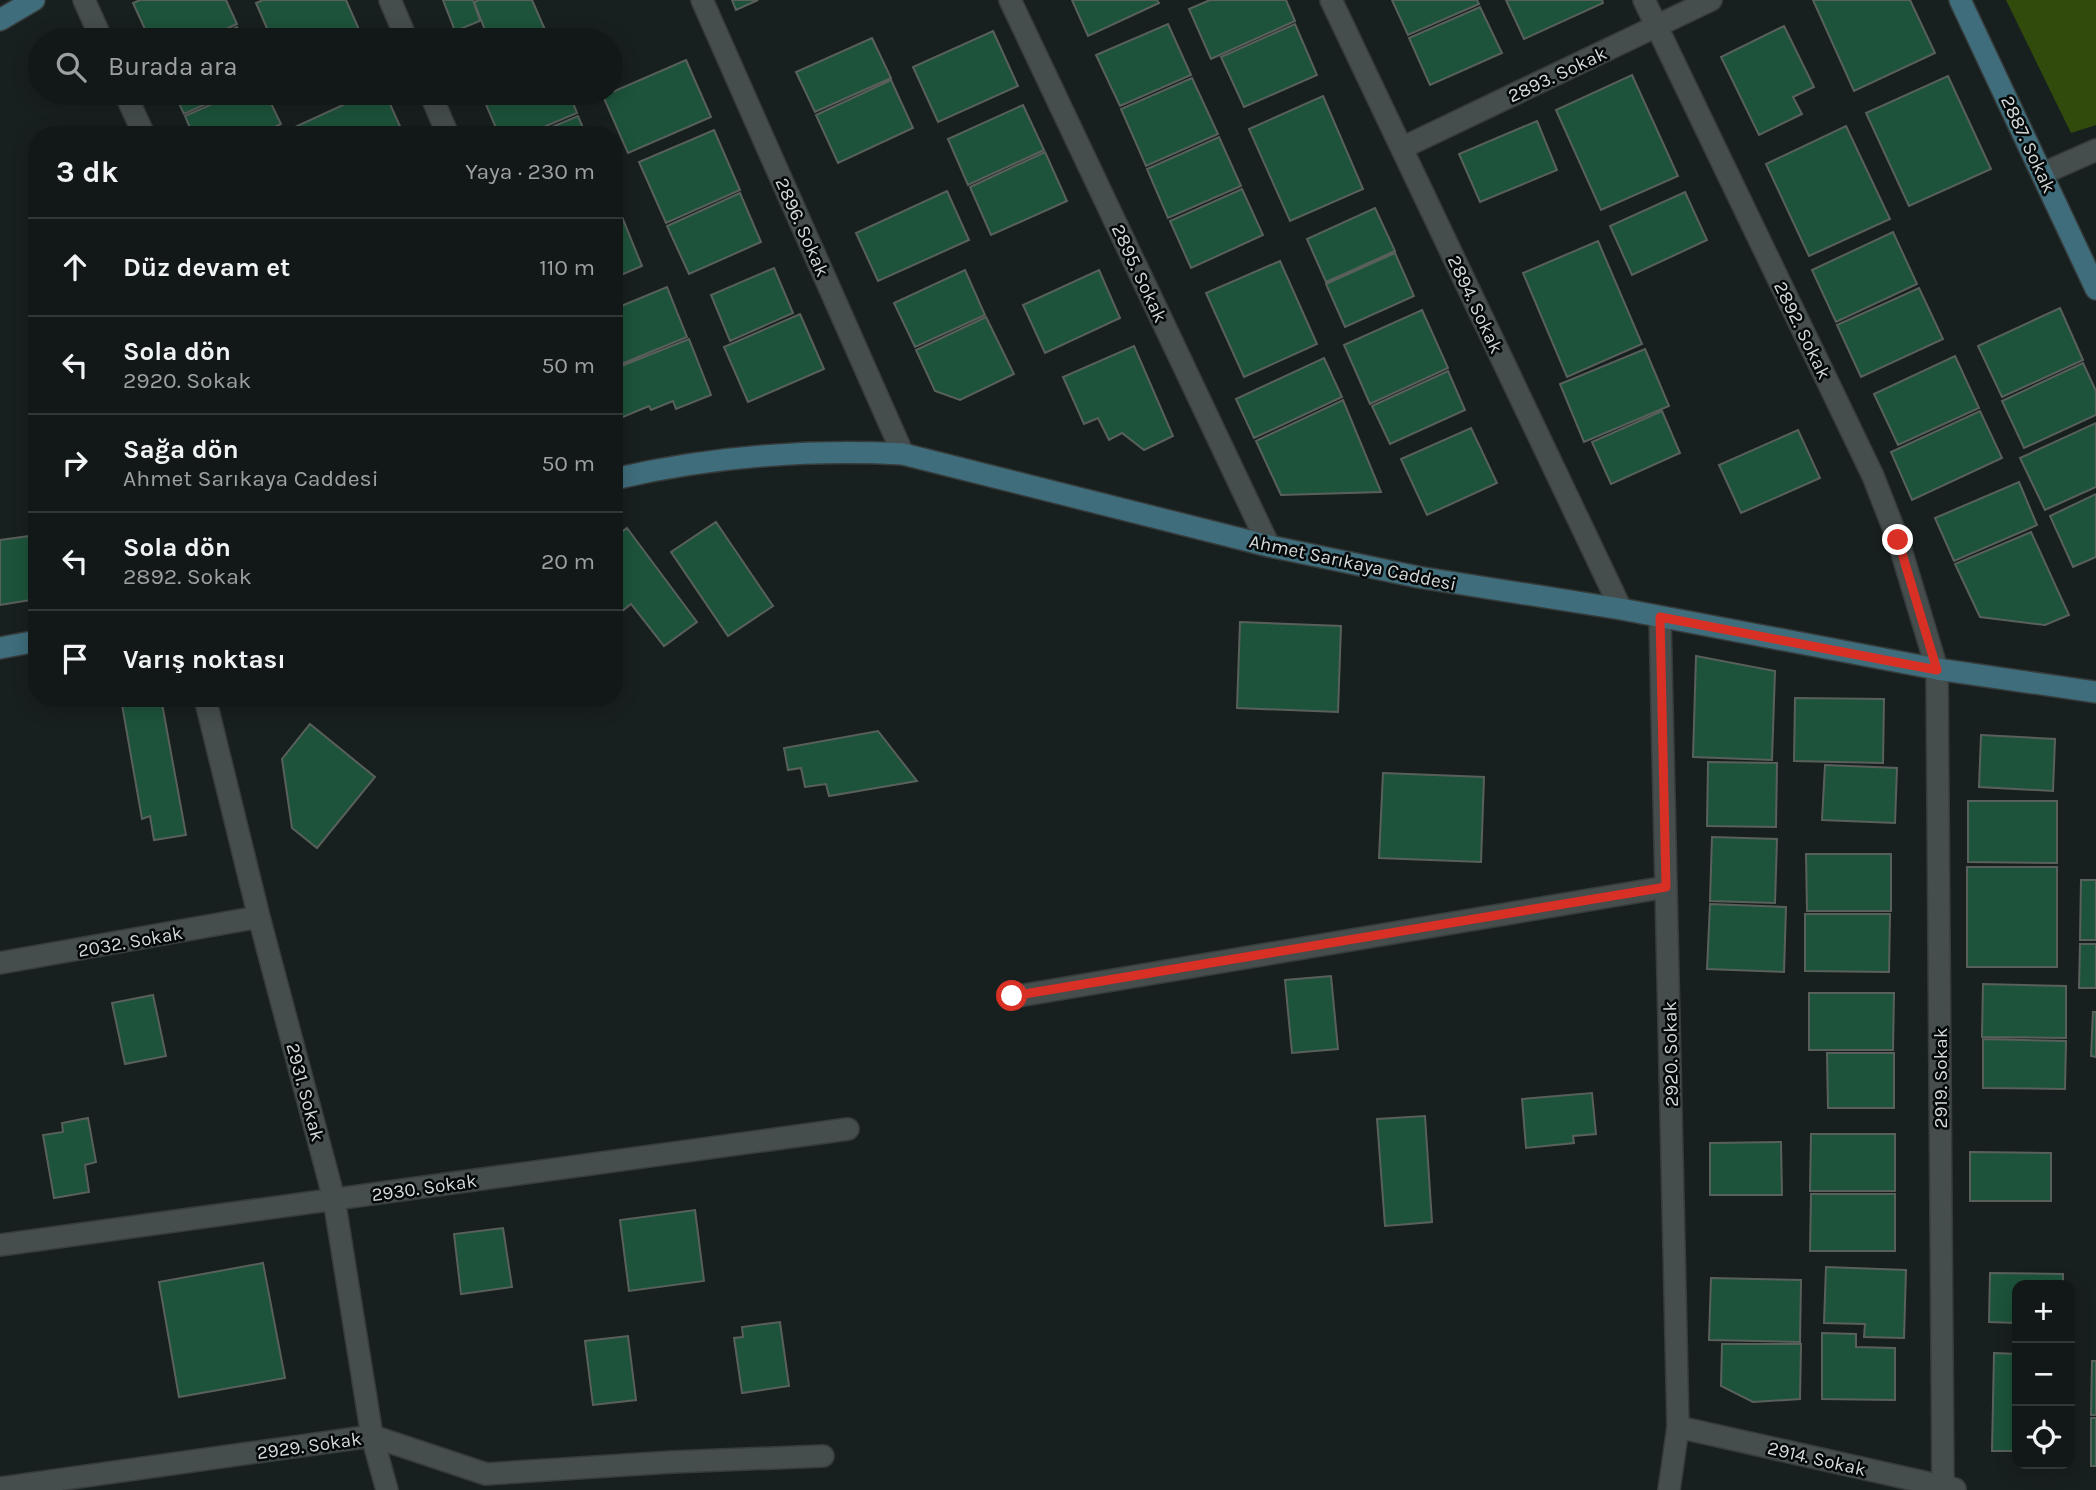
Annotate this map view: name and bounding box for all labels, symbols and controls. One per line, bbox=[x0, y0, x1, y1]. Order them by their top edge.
search box bbox=[28, 28, 623, 105]
street label: 2893. Sokak bbox=[1504, 42, 1611, 107]
icon: search bbox=[52, 48, 90, 86]
text: Burada ara bbox=[108, 51, 238, 82]
street label: 2887. Sokak bbox=[1996, 92, 2060, 197]
text: 3 dk bbox=[56, 154, 118, 190]
text: Yaya · 230 m bbox=[465, 158, 595, 185]
street label: 2896. Sokak bbox=[770, 174, 834, 281]
street label: 2895. Sokak bbox=[1107, 221, 1172, 326]
icon: ahead bbox=[56, 248, 94, 286]
text: Düz devam et bbox=[123, 252, 290, 283]
street label: 2894. Sokak bbox=[1443, 252, 1508, 357]
text: 110 m bbox=[539, 254, 595, 281]
street label: 2892. Sokak bbox=[1769, 278, 1835, 383]
text: Sola dön bbox=[123, 336, 231, 367]
icon: left bbox=[56, 346, 94, 384]
text: 50 m bbox=[541, 352, 595, 379]
text: 2920. Sokak bbox=[123, 367, 251, 394]
text: Sağa dön bbox=[123, 434, 239, 465]
icon: right bbox=[56, 444, 94, 482]
text: 50 m bbox=[541, 450, 595, 477]
text: Ahmet Sarıkaya Caddesi bbox=[123, 465, 378, 492]
route end bbox=[1882, 524, 1913, 555]
street label: Ahmet Sarıkaya Caddesi bbox=[1247, 530, 1458, 596]
text: Sola dön bbox=[123, 532, 231, 563]
icon: left bbox=[56, 542, 94, 580]
text: 20 m bbox=[541, 548, 595, 575]
text: 2892. Sokak bbox=[123, 563, 252, 590]
icon: arrive bbox=[56, 640, 94, 678]
text: Varış noktası bbox=[123, 644, 286, 675]
street label: 2032. Sokak bbox=[76, 922, 185, 962]
route start bbox=[996, 980, 1027, 1011]
street label: 2920. Sokak bbox=[1659, 1001, 1683, 1107]
street label: 2919. Sokak bbox=[1930, 1027, 1952, 1128]
street label: 2931. Sokak bbox=[281, 1041, 329, 1144]
street label: 2930. Sokak bbox=[370, 1170, 479, 1206]
map controls bbox=[2012, 1280, 2075, 1469]
button: + bbox=[2012, 1280, 2075, 1343]
button: − bbox=[2012, 1343, 2075, 1406]
button: locate bbox=[2012, 1406, 2075, 1469]
street label: 2929. Sokak bbox=[255, 1428, 363, 1464]
street label: 2914. Sokak bbox=[1765, 1437, 1869, 1481]

